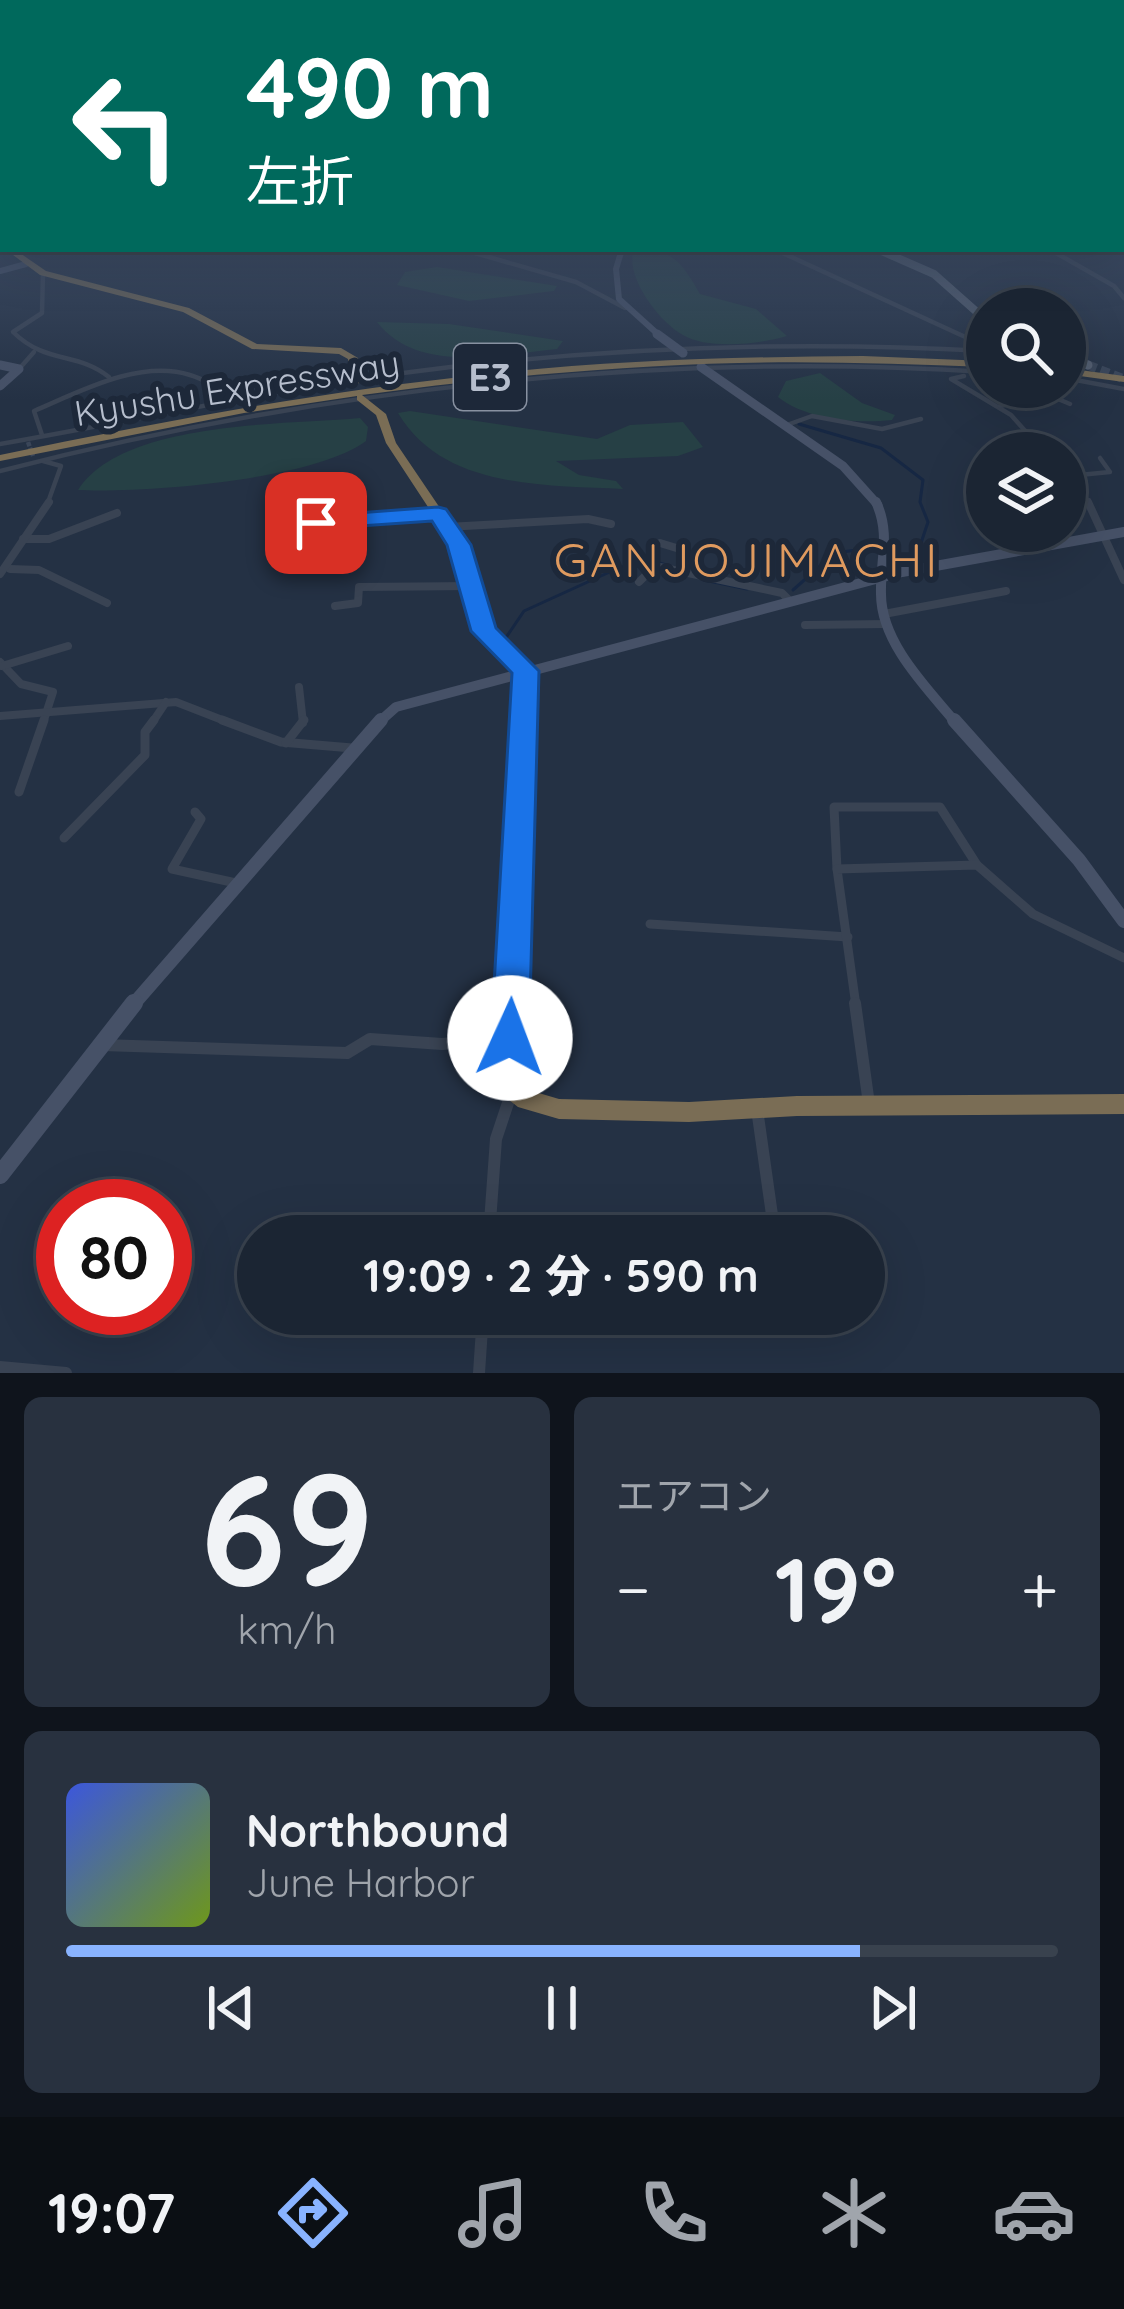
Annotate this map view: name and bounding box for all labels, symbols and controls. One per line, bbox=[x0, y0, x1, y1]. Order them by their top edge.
text: 490 m bbox=[246, 34, 494, 139]
icon: left bbox=[48, 48, 204, 204]
text: 左折 bbox=[246, 147, 354, 215]
map controls bbox=[966, 288, 1086, 552]
button: search bbox=[966, 288, 1086, 408]
street label: Kyushu Expressway bbox=[71, 340, 403, 435]
road number: E3 bbox=[454, 344, 526, 410]
button: layers bbox=[966, 432, 1086, 552]
pin bbox=[265, 472, 367, 574]
icon: arrive bbox=[283, 490, 349, 556]
district label: GANJOJIMACHI bbox=[554, 529, 940, 589]
position arrow bbox=[447, 975, 573, 1101]
speed limit sign: 80 bbox=[36, 1179, 192, 1335]
text: 19:09 · 2 分 · 590 m bbox=[363, 1247, 759, 1303]
text: 69 bbox=[200, 1429, 374, 1624]
text: エアコン bbox=[616, 1471, 772, 1520]
text: 19° bbox=[775, 1532, 896, 1645]
text: − bbox=[616, 1547, 650, 1630]
text: + bbox=[1021, 1547, 1058, 1630]
text: km/h bbox=[238, 1605, 336, 1654]
text: Northbound bbox=[246, 1802, 509, 1858]
text: June Harbor bbox=[246, 1858, 475, 1907]
icon: previous bbox=[198, 1975, 264, 2041]
icon: pause bbox=[529, 1975, 595, 2041]
icon: next bbox=[860, 1975, 926, 2041]
icon: directions bbox=[271, 2171, 355, 2255]
icon: music bbox=[451, 2171, 535, 2255]
icon: phone bbox=[632, 2171, 716, 2255]
icon: climate bbox=[812, 2171, 896, 2255]
icon: car bbox=[992, 2171, 1076, 2255]
text: 19:07 bbox=[48, 2179, 175, 2247]

